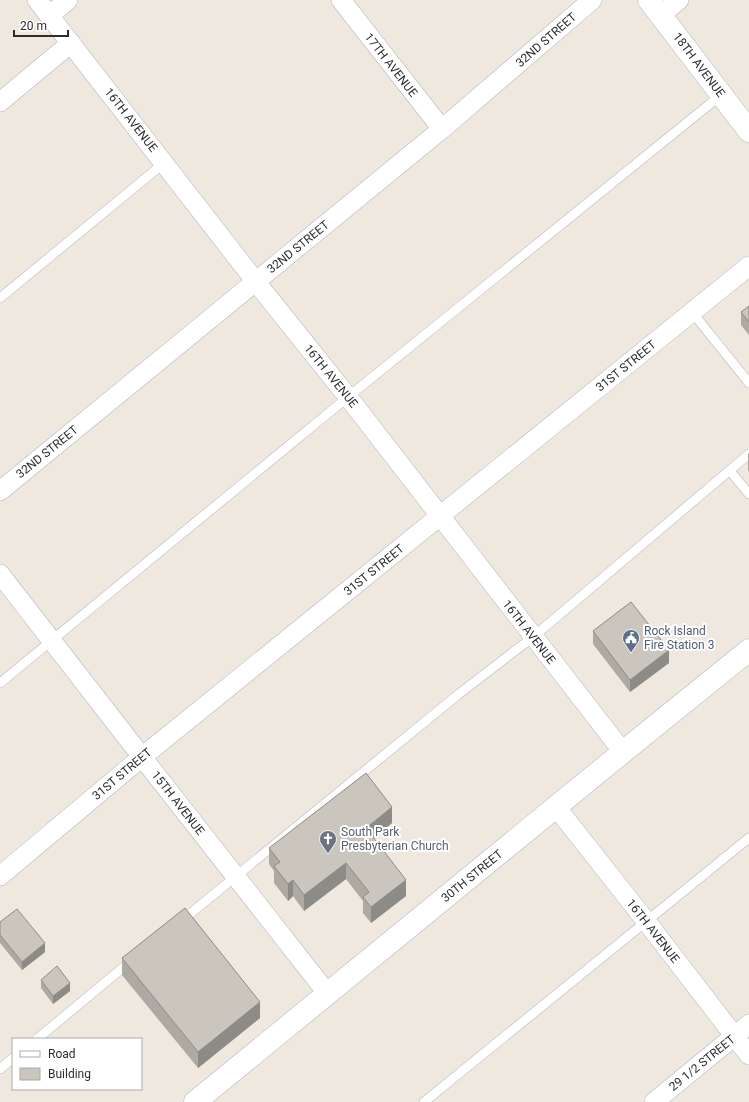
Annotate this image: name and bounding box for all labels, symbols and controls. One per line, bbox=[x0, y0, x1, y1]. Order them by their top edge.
street label: 32ND STREET bbox=[513, 10, 579, 70]
scale bar bbox=[14, 12, 68, 38]
text: 20 m bbox=[20, 19, 47, 33]
street label: 17TH AVENUE bbox=[362, 30, 420, 100]
street label: 18TH AVENUE bbox=[670, 30, 728, 100]
street label: 16TH AVENUE bbox=[102, 85, 160, 155]
street label: 32ND STREET bbox=[264, 218, 332, 276]
street label: 31ST STREET bbox=[593, 338, 659, 394]
street label: 16TH AVENUE bbox=[301, 342, 361, 411]
street label: 32ND STREET bbox=[13, 423, 81, 481]
street label: 31ST STREET bbox=[341, 542, 407, 598]
street label: 16TH AVENUE bbox=[500, 597, 558, 667]
place label: Rock Island Fire Station 3 bbox=[644, 624, 714, 652]
public building icon: Rock Island Fire Station 3 bbox=[621, 628, 641, 653]
street label: 31ST STREET bbox=[89, 745, 155, 803]
street label: 15TH AVENUE bbox=[149, 768, 207, 838]
place label: South Park Presbyterian Church bbox=[341, 825, 449, 853]
church icon: South Park Presbyterian Church bbox=[318, 829, 338, 854]
street label: 30TH STREET bbox=[439, 847, 505, 905]
street label: 16TH AVENUE bbox=[624, 896, 682, 966]
street label: 29 1/2 STREET bbox=[666, 1032, 738, 1094]
legend bbox=[12, 1038, 142, 1090]
text: Road bbox=[48, 1047, 76, 1061]
text: Building bbox=[48, 1067, 91, 1081]

